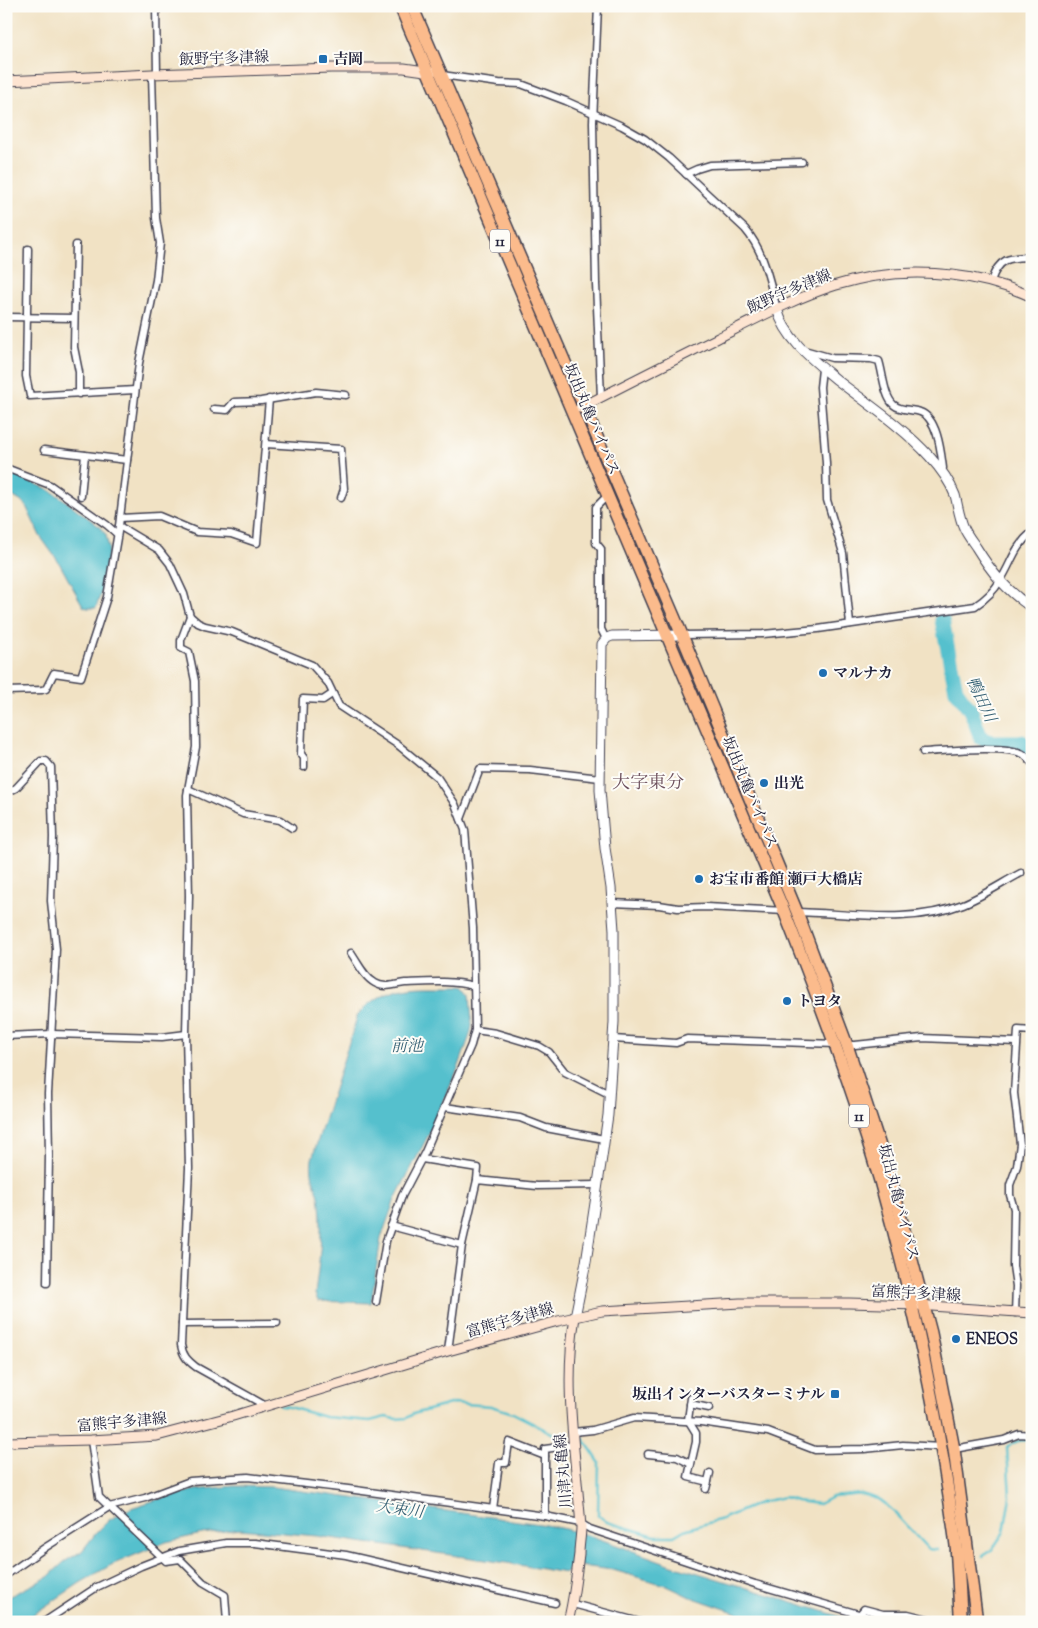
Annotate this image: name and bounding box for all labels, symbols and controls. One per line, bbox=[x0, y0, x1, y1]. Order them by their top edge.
street label: 飯野宇多津線 bbox=[179, 47, 269, 72]
place label: 吉岡 bbox=[333, 50, 363, 71]
marker: 吉岡 bbox=[317, 53, 329, 65]
road number: 11 bbox=[490, 230, 510, 252]
street label: 飯野宇多津線 bbox=[744, 265, 835, 320]
street label: 坂出丸亀バイパス bbox=[558, 360, 624, 479]
place label: マルナカ bbox=[833, 664, 893, 685]
marker: マルナカ bbox=[817, 667, 829, 679]
water label: 鴨田川 bbox=[959, 673, 1001, 728]
street label: 坂出丸亀バイパス bbox=[716, 733, 782, 852]
district label: 大字東分 bbox=[612, 771, 684, 797]
place label: 出光 bbox=[774, 774, 804, 795]
marker: 出光 bbox=[758, 777, 770, 789]
place label: お宝市番館 瀬戸大橋店 bbox=[709, 870, 862, 891]
marker: お宝市番館 瀬戸大橋店 bbox=[693, 873, 705, 885]
place label: トヨタ bbox=[797, 992, 842, 1013]
marker: トヨタ bbox=[781, 995, 793, 1007]
water label: 前池 bbox=[391, 1036, 425, 1059]
road number: 11 bbox=[849, 1104, 869, 1128]
street label: 坂出丸亀バイパス bbox=[872, 1142, 923, 1263]
street label: 富熊宇多津線 bbox=[870, 1282, 961, 1307]
street label: 富熊宇多津線 bbox=[464, 1299, 557, 1344]
place label: ENEOS bbox=[966, 1330, 1018, 1351]
marker: ENEOS bbox=[950, 1333, 962, 1345]
place label: 坂出インターバスターミナル bbox=[632, 1385, 825, 1406]
marker: 坂出インターバスターミナル bbox=[829, 1388, 841, 1400]
street label: 富熊宇多津線 bbox=[76, 1409, 168, 1438]
street label: 川津丸亀線 bbox=[551, 1433, 578, 1509]
water label: 大束川 bbox=[374, 1496, 427, 1525]

